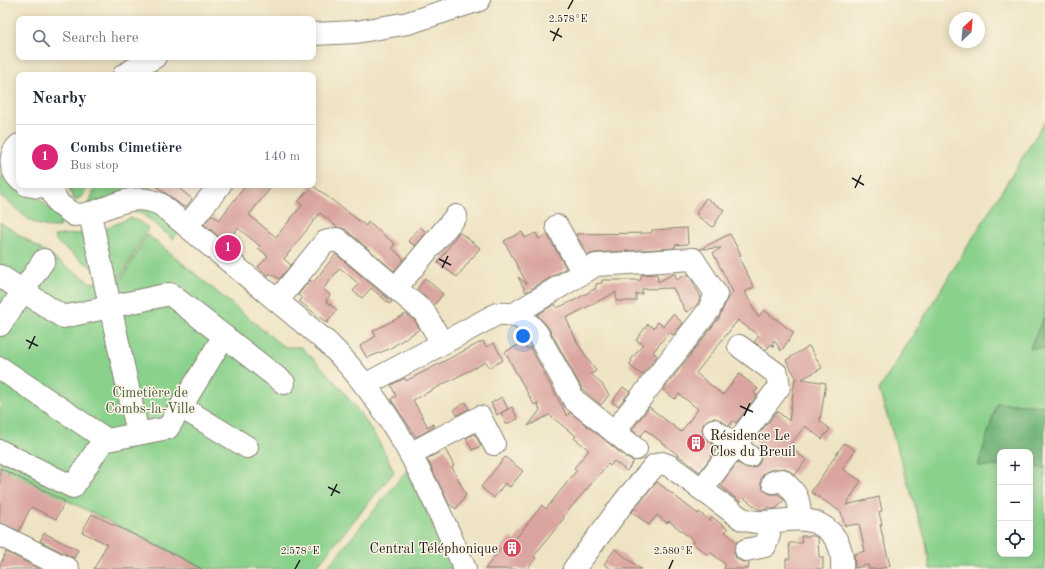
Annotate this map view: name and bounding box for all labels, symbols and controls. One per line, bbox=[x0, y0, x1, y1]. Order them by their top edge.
north arrow bbox=[949, 12, 985, 48]
text: 2.578°E bbox=[549, 14, 587, 24]
search box bbox=[16, 16, 316, 60]
icon: search bbox=[30, 27, 52, 49]
text: Search here bbox=[62, 31, 139, 46]
text: Nearby bbox=[32, 90, 87, 107]
text: Combs Cimetière bbox=[70, 141, 182, 156]
text: 1 bbox=[41, 150, 49, 163]
text: 140 m bbox=[263, 150, 300, 163]
text: Bus stop bbox=[70, 159, 119, 172]
pin: 1 bbox=[215, 233, 241, 263]
your location bbox=[513, 326, 533, 346]
park label: Cimetière de Combs-la-Ville bbox=[105, 386, 195, 416]
place label: Résidence Le Clos du Breuil bbox=[710, 429, 796, 459]
building icon: Résidence Le Clos du Breuil bbox=[685, 432, 707, 454]
map controls bbox=[997, 449, 1033, 557]
button: + bbox=[997, 449, 1033, 485]
button: − bbox=[997, 485, 1033, 521]
button: locate bbox=[997, 521, 1033, 557]
building icon: Central Téléphonique bbox=[501, 537, 523, 559]
place label: Central Téléphonique bbox=[370, 542, 498, 556]
text: 2.578°E bbox=[281, 546, 319, 556]
text: 2.580°E bbox=[654, 546, 692, 556]

